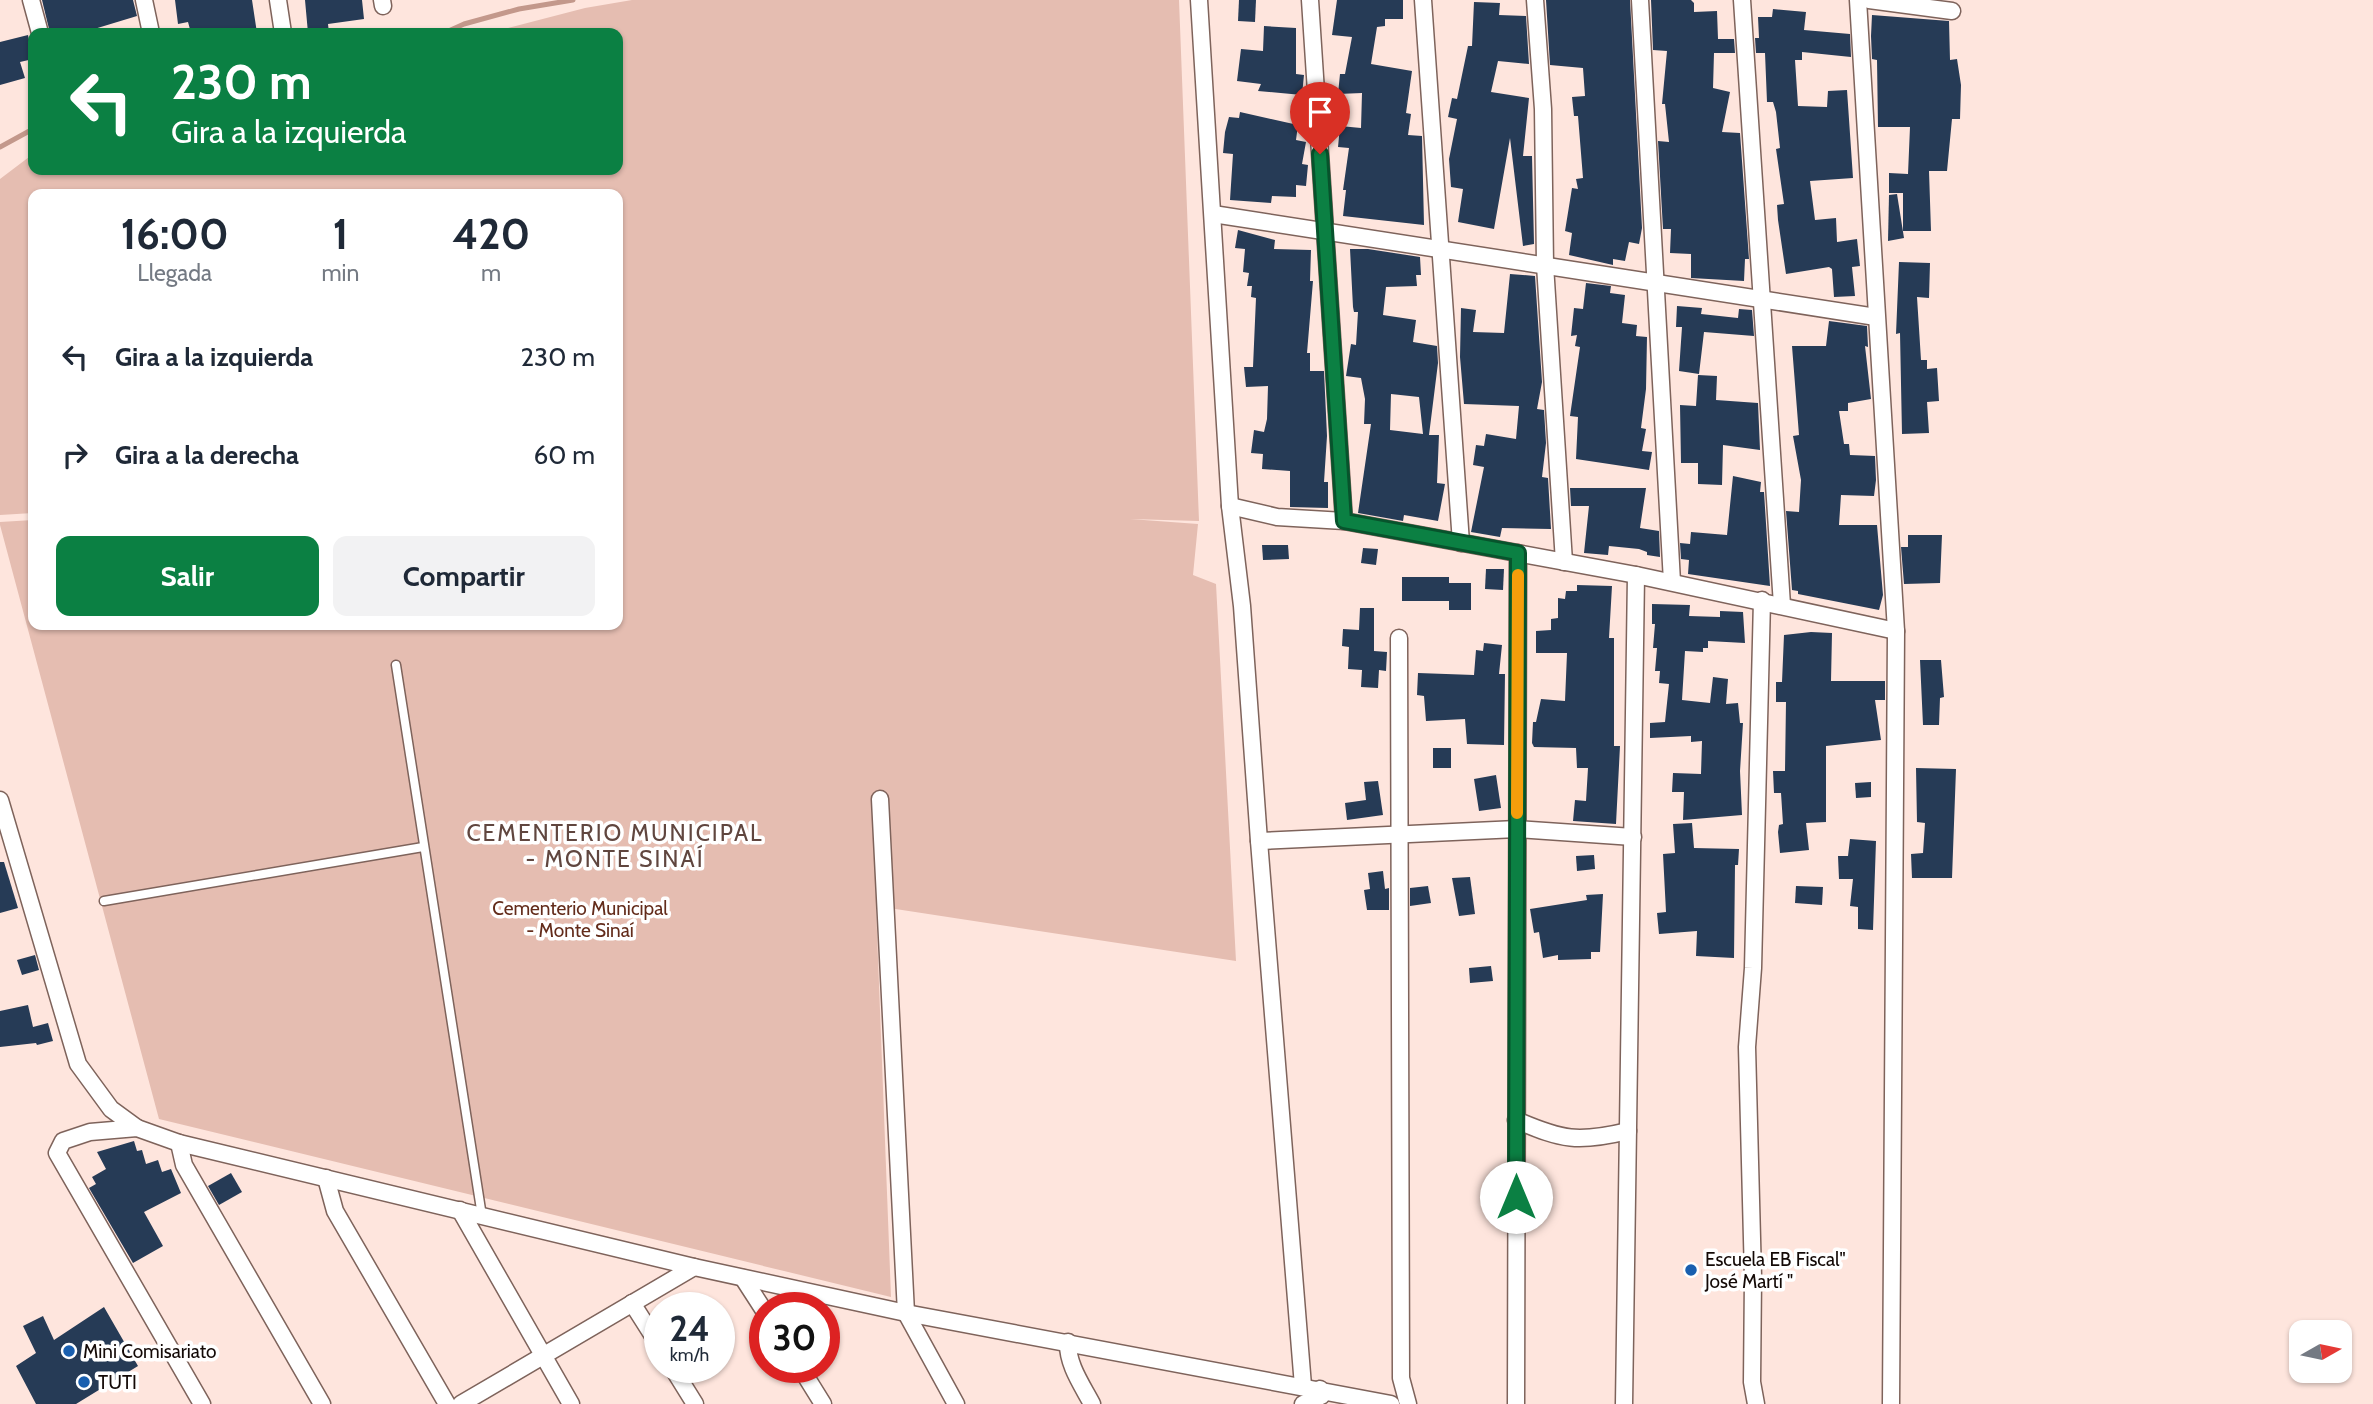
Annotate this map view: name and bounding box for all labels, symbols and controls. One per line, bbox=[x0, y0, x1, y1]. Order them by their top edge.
text: 230 m bbox=[171, 52, 312, 111]
icon: left bbox=[56, 56, 147, 147]
pin bbox=[1290, 82, 1350, 154]
icon: arrive bbox=[1301, 93, 1339, 131]
text: Gira a la izquierda bbox=[171, 112, 406, 151]
text: 16:00 bbox=[121, 208, 229, 260]
text: 1 bbox=[333, 208, 348, 260]
text: 420 bbox=[452, 208, 530, 260]
text: Llegada bbox=[137, 259, 212, 287]
text: min bbox=[321, 259, 359, 287]
text: m bbox=[481, 259, 501, 287]
icon: left bbox=[56, 338, 94, 376]
text: Gira a la izquierda bbox=[115, 341, 313, 373]
text: 230 m bbox=[521, 341, 595, 373]
icon: right bbox=[56, 436, 94, 474]
text: Gira a la derecha bbox=[115, 439, 299, 471]
text: 60 m bbox=[533, 439, 595, 471]
button: Salir bbox=[56, 536, 319, 616]
button: Compartir bbox=[333, 536, 595, 616]
district label: CEMENTERIO MUNICIPAL - MONTE SINAÍ bbox=[466, 819, 764, 873]
park label: Cementerio Municipal - Monte Sinaí bbox=[492, 897, 668, 942]
position arrow bbox=[1479, 1160, 1553, 1234]
place label: Escuela EB Fiscal" José Martí " bbox=[1704, 1248, 1846, 1293]
marker: Escuela EB Fiscal" José Martí " bbox=[1683, 1262, 1699, 1278]
speed limit sign: 30 bbox=[749, 1292, 840, 1383]
text: 24 bbox=[669, 1307, 710, 1350]
north arrow bbox=[2289, 1320, 2352, 1382]
map controls bbox=[2289, 1320, 2352, 1383]
place label: Mini Comisariato bbox=[83, 1340, 217, 1363]
marker: Mini Comisariato bbox=[61, 1343, 77, 1359]
text: km/h bbox=[670, 1344, 709, 1366]
place label: TUTI bbox=[98, 1371, 137, 1394]
marker: TUTI bbox=[76, 1374, 92, 1390]

